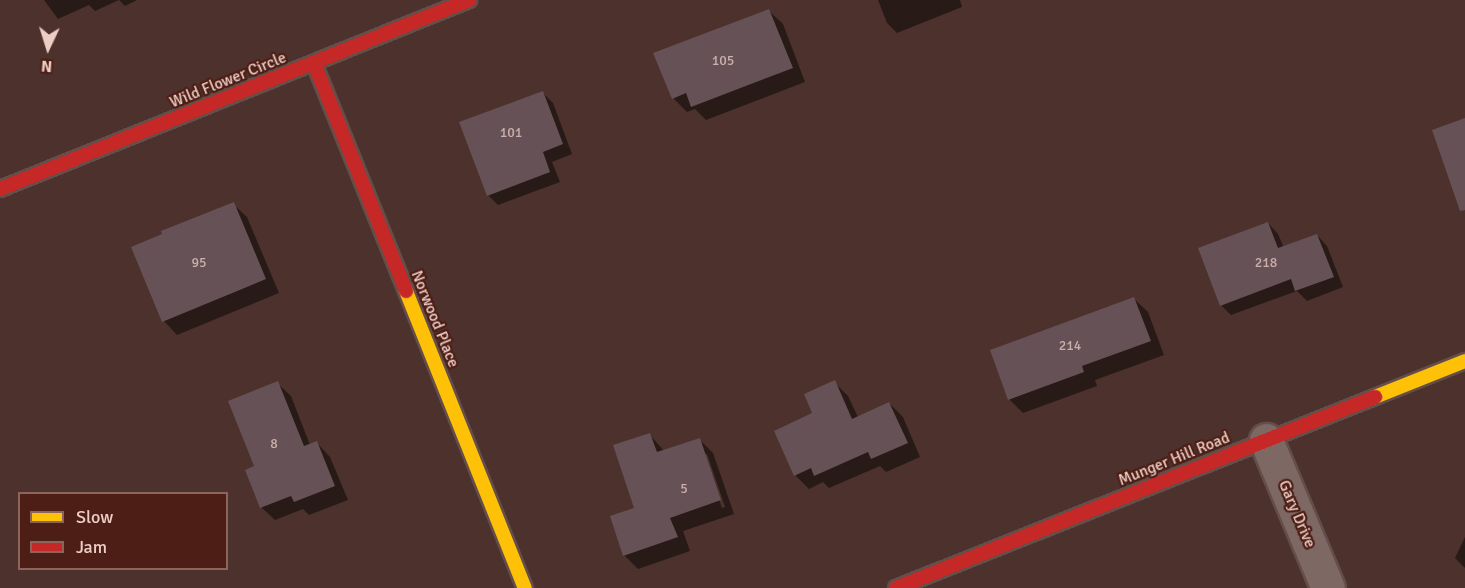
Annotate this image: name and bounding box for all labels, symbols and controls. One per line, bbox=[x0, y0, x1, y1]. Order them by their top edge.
north arrow bbox=[18, 18, 78, 78]
street label: Wild Flower Circle bbox=[167, 48, 289, 112]
house number: 105 bbox=[712, 53, 734, 69]
text: N bbox=[40, 56, 53, 76]
house number: 101 bbox=[500, 125, 522, 141]
house number: 95 bbox=[191, 255, 207, 271]
house number: 218 bbox=[1255, 255, 1277, 271]
street label: Norwood Place bbox=[407, 268, 463, 370]
house number: 214 bbox=[1059, 338, 1081, 354]
street label: Munger Hill Road bbox=[1116, 428, 1232, 490]
house number: 8 bbox=[270, 436, 278, 452]
street label: Gary Drive bbox=[1274, 477, 1320, 551]
house number: 5 bbox=[680, 481, 688, 497]
legend bbox=[18, 492, 228, 570]
text: Slow bbox=[76, 506, 113, 528]
text: Jam bbox=[76, 536, 107, 558]

